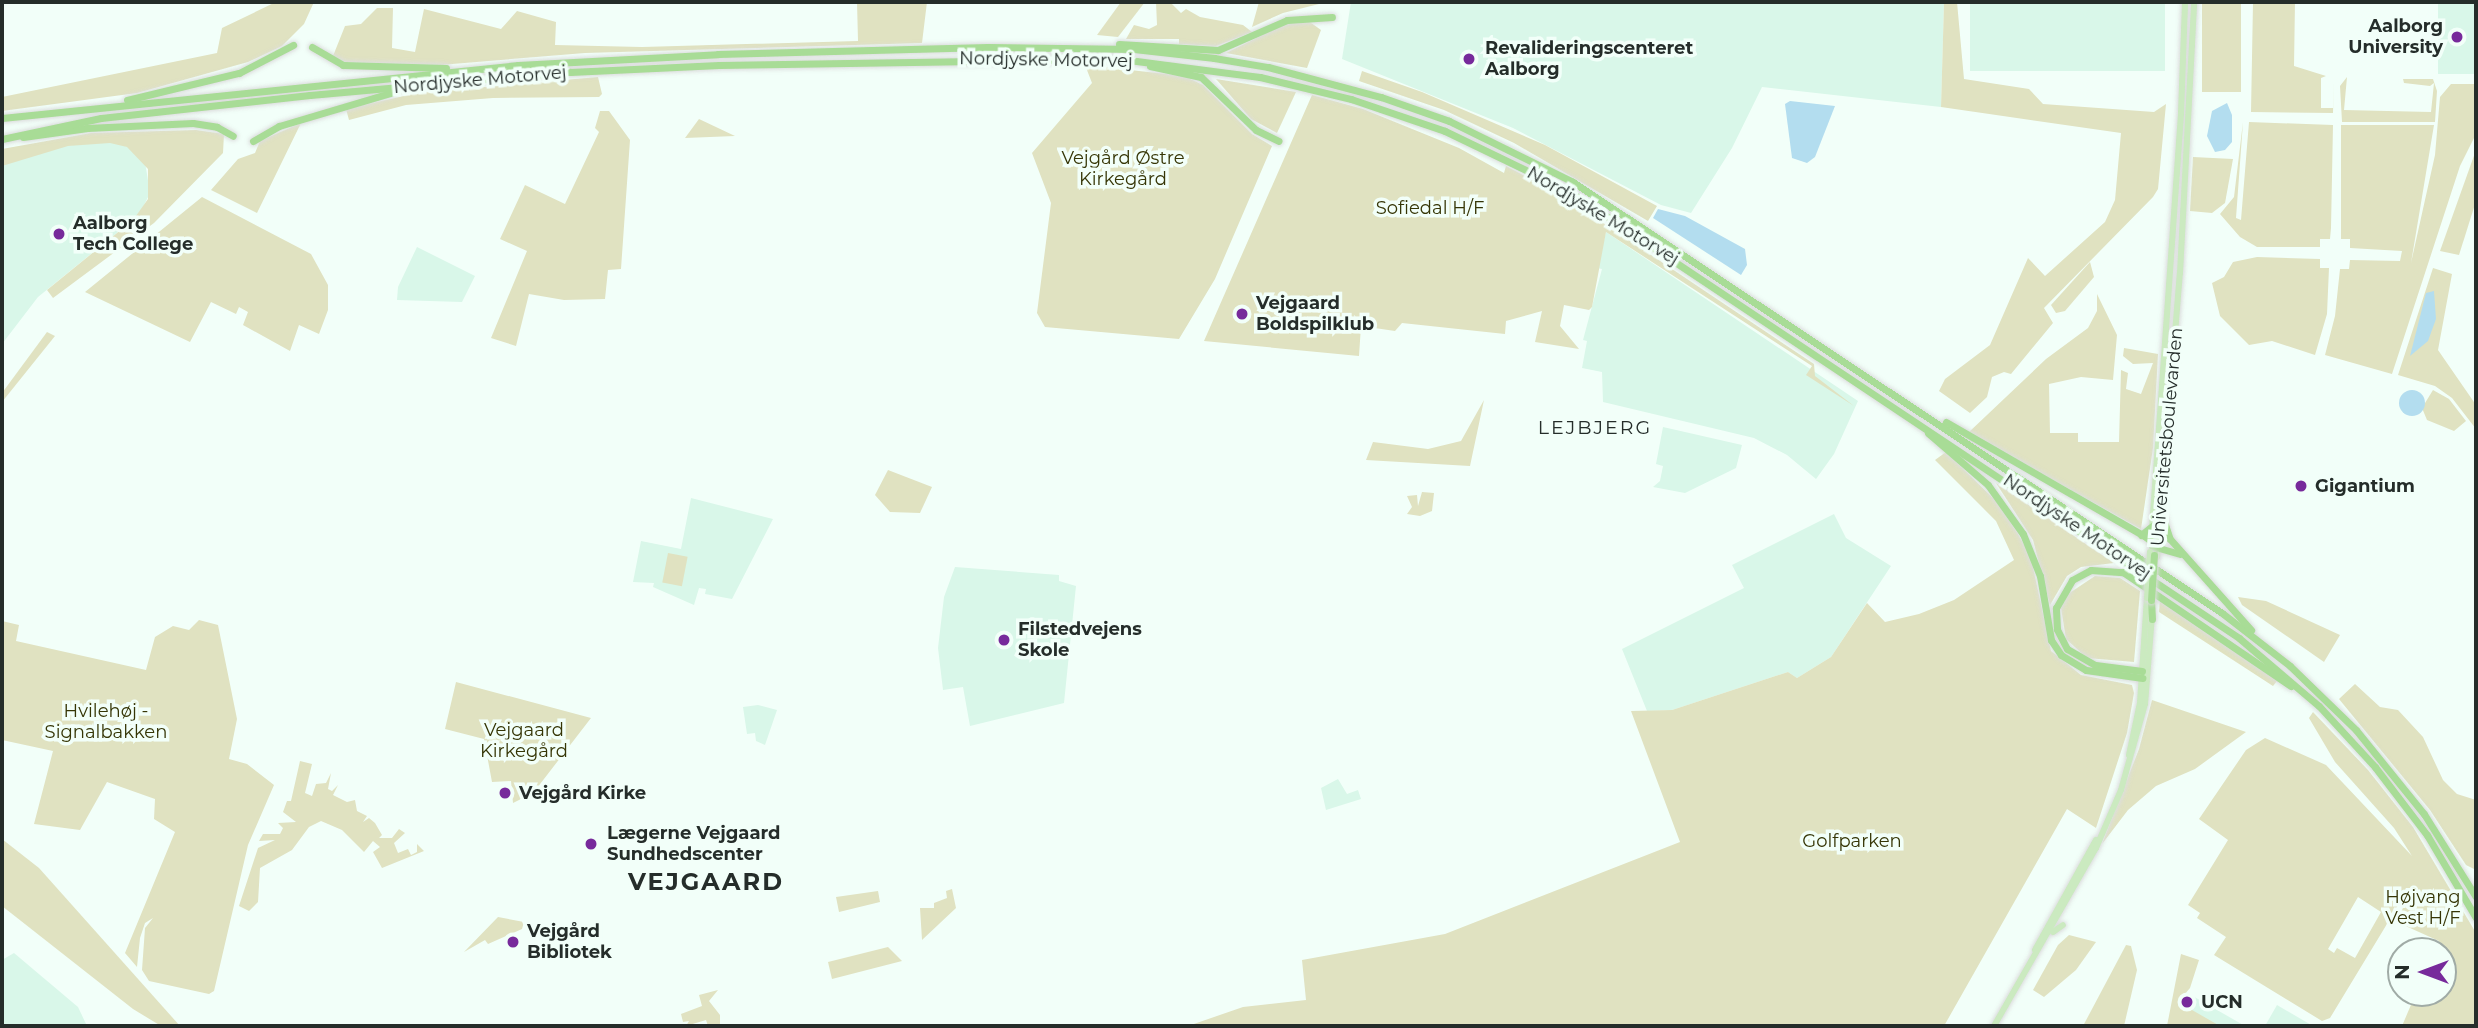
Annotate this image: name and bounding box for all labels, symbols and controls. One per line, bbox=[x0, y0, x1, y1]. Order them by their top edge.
place label: Aalborg University bbox=[2348, 16, 2443, 58]
marker: Aalborg University bbox=[2449, 29, 2465, 45]
place label: Revalideringscenteret Aalborg bbox=[1485, 38, 1693, 80]
street label: Nordjyske Motorvej bbox=[959, 48, 1133, 72]
marker: Revalideringscenteret Aalborg bbox=[1459, 49, 1479, 69]
street label: Nordjyske Motorvej bbox=[393, 62, 567, 98]
park label: Vejgård Østre Kirkegård bbox=[1061, 148, 1185, 190]
street label: Nordjyske Motorvej bbox=[1523, 162, 1683, 270]
park label: Sofiedal H/F bbox=[1376, 197, 1484, 219]
place label: Aalborg Tech College bbox=[73, 213, 193, 256]
marker: Aalborg Tech College bbox=[51, 226, 67, 242]
place label: Vejgaard Boldspilklub bbox=[1256, 293, 1374, 336]
marker: Vejgaard Boldspilklub bbox=[1234, 306, 1250, 322]
street label: Universitetsboulevarden bbox=[2147, 327, 2187, 547]
district label: LEJBJERG bbox=[1539, 417, 1651, 439]
street label: Nordjyske Motorvej bbox=[1999, 469, 2155, 585]
place label: Gigantium bbox=[2315, 475, 2415, 497]
marker: Gigantium bbox=[2293, 478, 2309, 494]
place label: Filstedvejens Skole bbox=[1018, 619, 1142, 662]
marker: Filstedvejens Skole bbox=[996, 632, 1012, 648]
park label: Hvilehøj - Signalbakken bbox=[45, 701, 167, 744]
park label: Vejgaard Kirkegård bbox=[480, 720, 568, 762]
place label: Vejgård Kirke bbox=[519, 782, 646, 804]
marker: Vejgård Kirke bbox=[497, 785, 513, 801]
place label: Lægerne Vejgaard Sundhedscenter bbox=[607, 823, 781, 866]
park label: Golfparken bbox=[1802, 830, 1902, 852]
marker: Lægerne Vejgaard Sundhedscenter bbox=[581, 834, 601, 854]
district label: VEJGAARD bbox=[629, 868, 783, 896]
park label: Højvang Vest H/F bbox=[2385, 887, 2461, 930]
place label: Vejgård Bibliotek bbox=[527, 921, 612, 964]
marker: Vejgård Bibliotek bbox=[505, 934, 521, 950]
north arrow bbox=[2387, 937, 2457, 1007]
text: N bbox=[2391, 964, 2414, 980]
place label: UCN bbox=[2201, 991, 2243, 1013]
marker: UCN bbox=[2179, 994, 2195, 1010]

